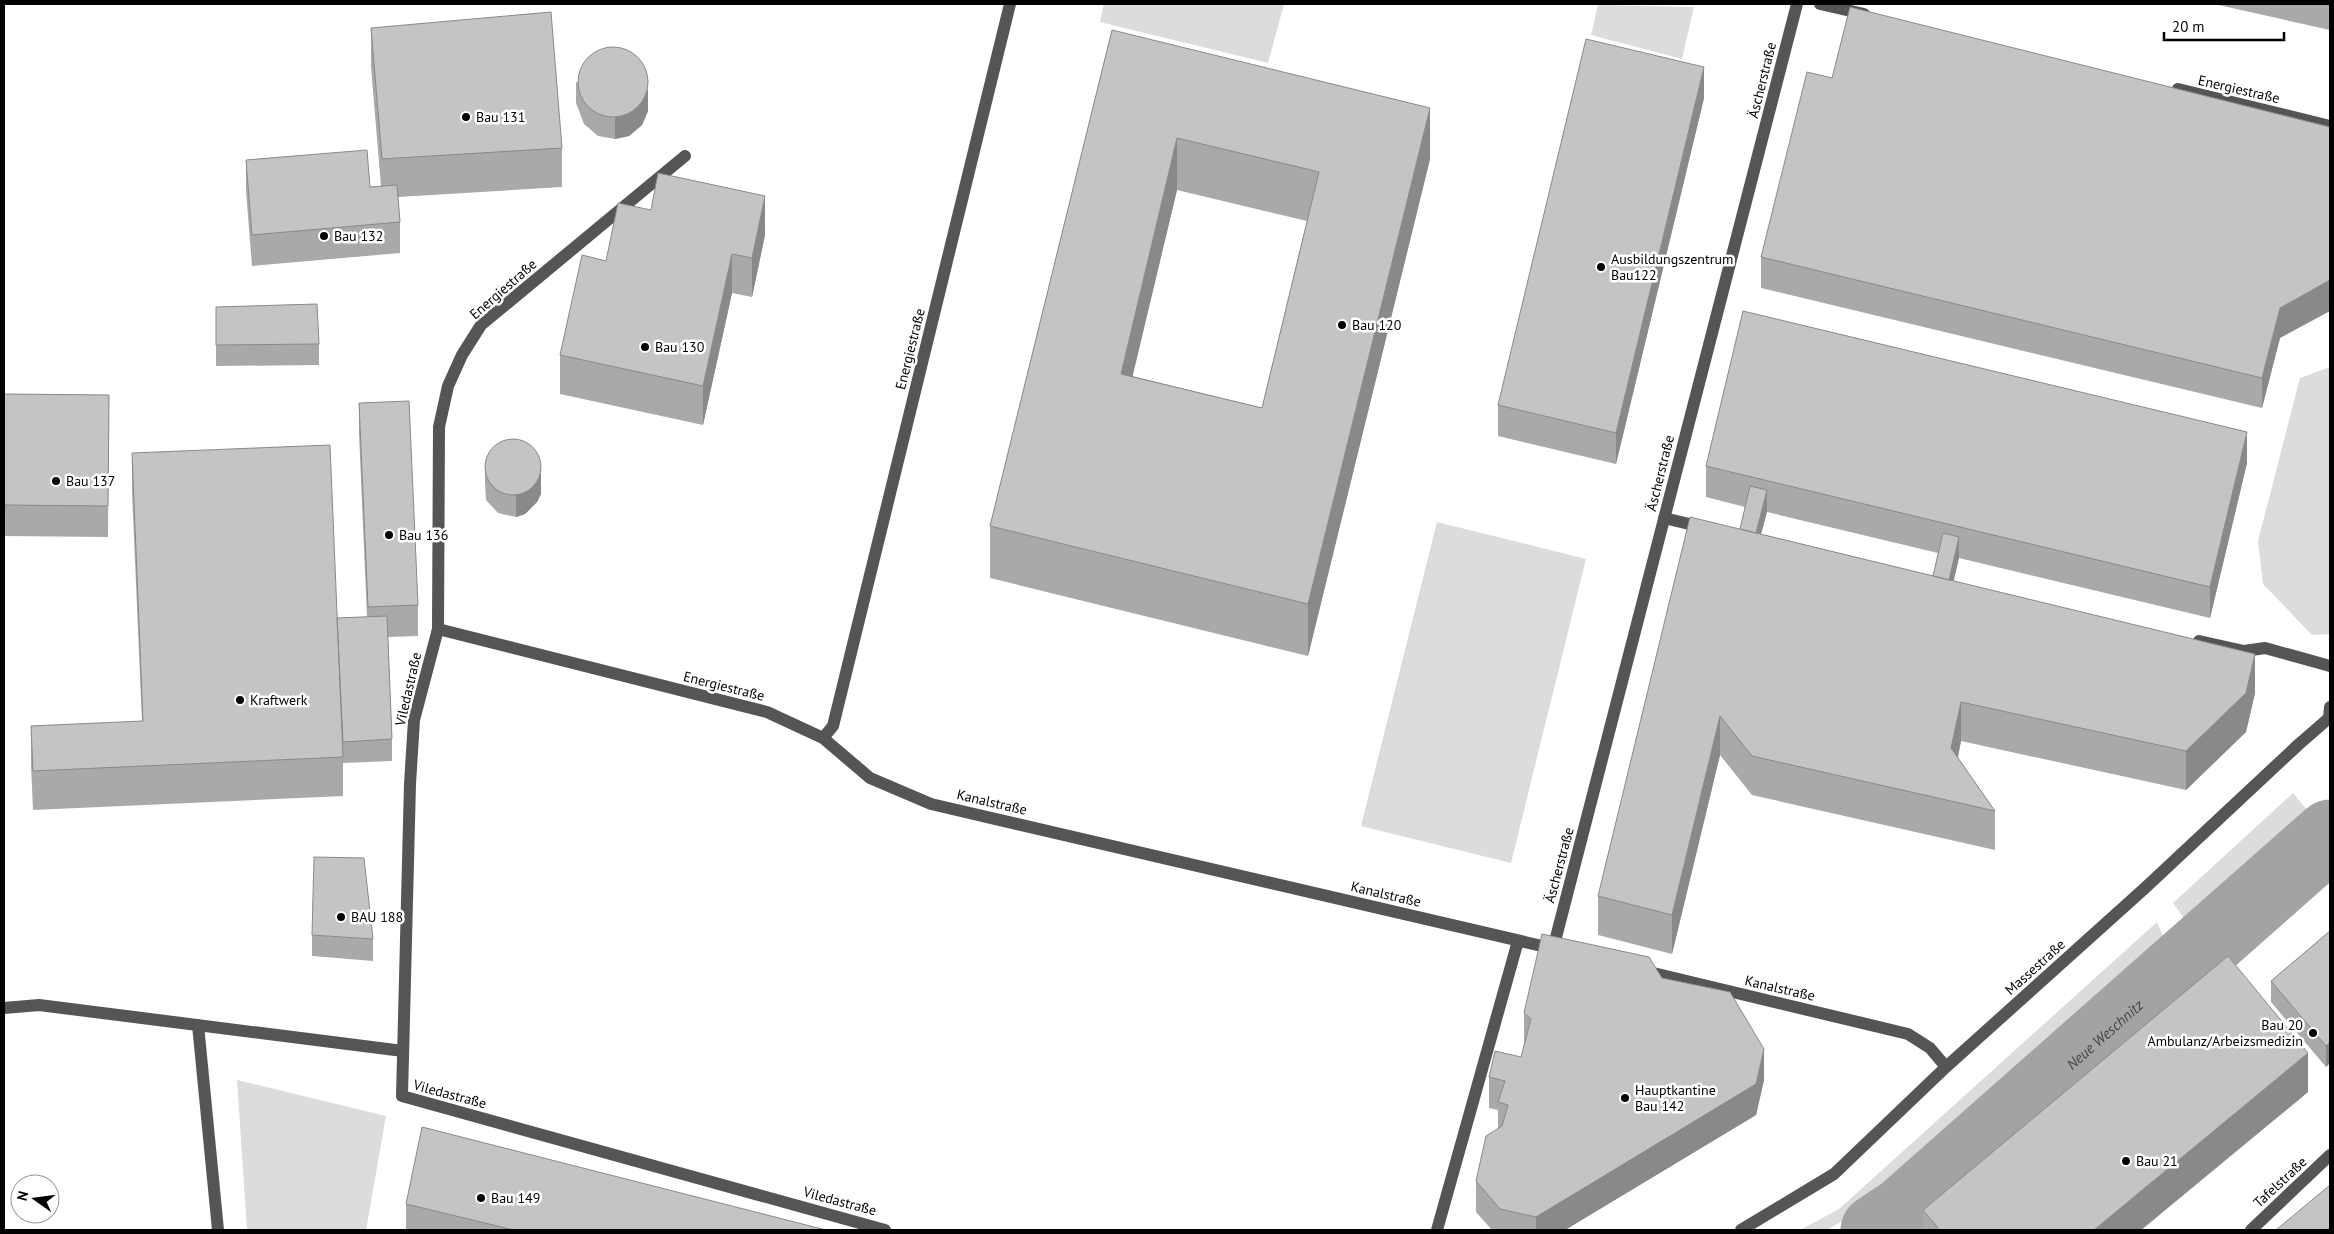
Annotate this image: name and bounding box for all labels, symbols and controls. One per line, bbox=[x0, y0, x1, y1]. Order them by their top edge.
scale bar bbox=[2164, 10, 2284, 42]
text: 20 m bbox=[2172, 17, 2205, 36]
street label: Äscherstraße bbox=[1744, 40, 1780, 120]
street label: Energiestraße bbox=[2196, 71, 2282, 107]
place label: Bau 131 bbox=[476, 108, 525, 126]
marker: Bau 131 bbox=[460, 111, 472, 123]
place label: Bau 132 bbox=[334, 227, 383, 245]
marker: Bau 132 bbox=[318, 230, 330, 242]
place label: Ausbildungszentrum Bau122 bbox=[1611, 250, 1733, 284]
street label: Energiestraße bbox=[466, 255, 540, 323]
marker: Ausbildungszentrum Bau122 bbox=[1595, 261, 1607, 273]
street label: Energiestraße bbox=[891, 306, 929, 392]
place label: Bau 120 bbox=[1352, 316, 1402, 334]
marker: Bau 120 bbox=[1336, 319, 1348, 331]
place label: Bau 130 bbox=[655, 338, 705, 356]
marker: Bau 130 bbox=[639, 341, 651, 353]
street label: Äscherstraße bbox=[1642, 433, 1678, 513]
place label: Bau 137 bbox=[66, 472, 115, 490]
marker: Bau 137 bbox=[50, 475, 62, 487]
place label: Bau 136 bbox=[399, 526, 448, 544]
marker: Bau 136 bbox=[383, 529, 395, 541]
street label: Viledastraße bbox=[391, 650, 425, 729]
street label: Energiestraße bbox=[681, 667, 767, 705]
place label: Kraftwerk bbox=[250, 691, 308, 709]
marker: Kraftwerk bbox=[234, 694, 246, 706]
street label: Kanalstraße bbox=[955, 785, 1029, 819]
street label: Äscherstraße bbox=[1540, 825, 1578, 905]
street label: Kanalstraße bbox=[1349, 877, 1423, 911]
place label: BAU 188 bbox=[351, 908, 403, 926]
marker: BAU 188 bbox=[335, 911, 347, 923]
street label: Massestraße bbox=[2001, 935, 2069, 999]
street label: Kanalstraße bbox=[1743, 971, 1817, 1005]
water label: Neue Weschnitz bbox=[2062, 995, 2147, 1073]
place label: Bau 20 Ambulanz/Arbeizsmedizin bbox=[2147, 1016, 2303, 1050]
marker: Bau 20 Ambulanz/Arbeizsmedizin bbox=[2307, 1027, 2319, 1039]
street label: Viledastraße bbox=[410, 1075, 489, 1112]
place label: Hauptkantine Bau 142 bbox=[1635, 1081, 1716, 1115]
marker: Hauptkantine Bau 142 bbox=[1619, 1092, 1631, 1104]
place label: Bau 21 bbox=[2136, 1152, 2178, 1170]
street label: Tafelstraße bbox=[2250, 1153, 2310, 1211]
marker: Bau 21 bbox=[2120, 1155, 2132, 1167]
north arrow bbox=[10, 1174, 60, 1224]
street label: Viledastraße bbox=[800, 1182, 879, 1219]
text: N bbox=[13, 1189, 32, 1202]
place label: Bau 149 bbox=[491, 1189, 540, 1207]
marker: Bau 149 bbox=[475, 1192, 487, 1204]

